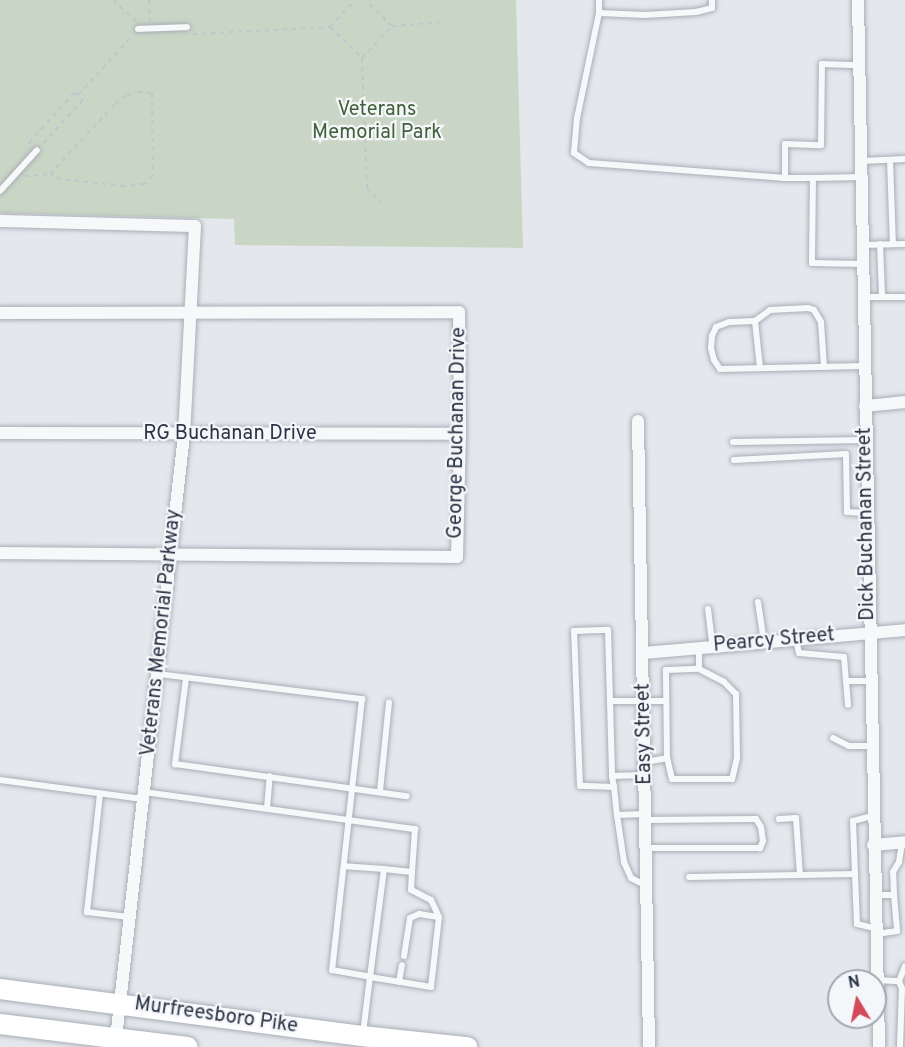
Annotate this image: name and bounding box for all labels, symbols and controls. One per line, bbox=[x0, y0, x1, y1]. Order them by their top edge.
park label: Veterans Memorial Park bbox=[312, 99, 442, 146]
street label: George Buchanan Drive bbox=[444, 327, 472, 539]
street label: RG Buchanan Drive bbox=[143, 422, 317, 446]
street label: Dick Buchanan Street bbox=[853, 427, 881, 621]
street label: Veterans Memorial Parkway bbox=[137, 508, 187, 758]
street label: Pearcy Street bbox=[712, 624, 836, 658]
street label: Easy Street bbox=[632, 683, 658, 785]
north arrow bbox=[827, 969, 887, 1029]
text: N bbox=[847, 972, 862, 994]
street label: Murfreesboro Pike bbox=[133, 993, 299, 1039]

